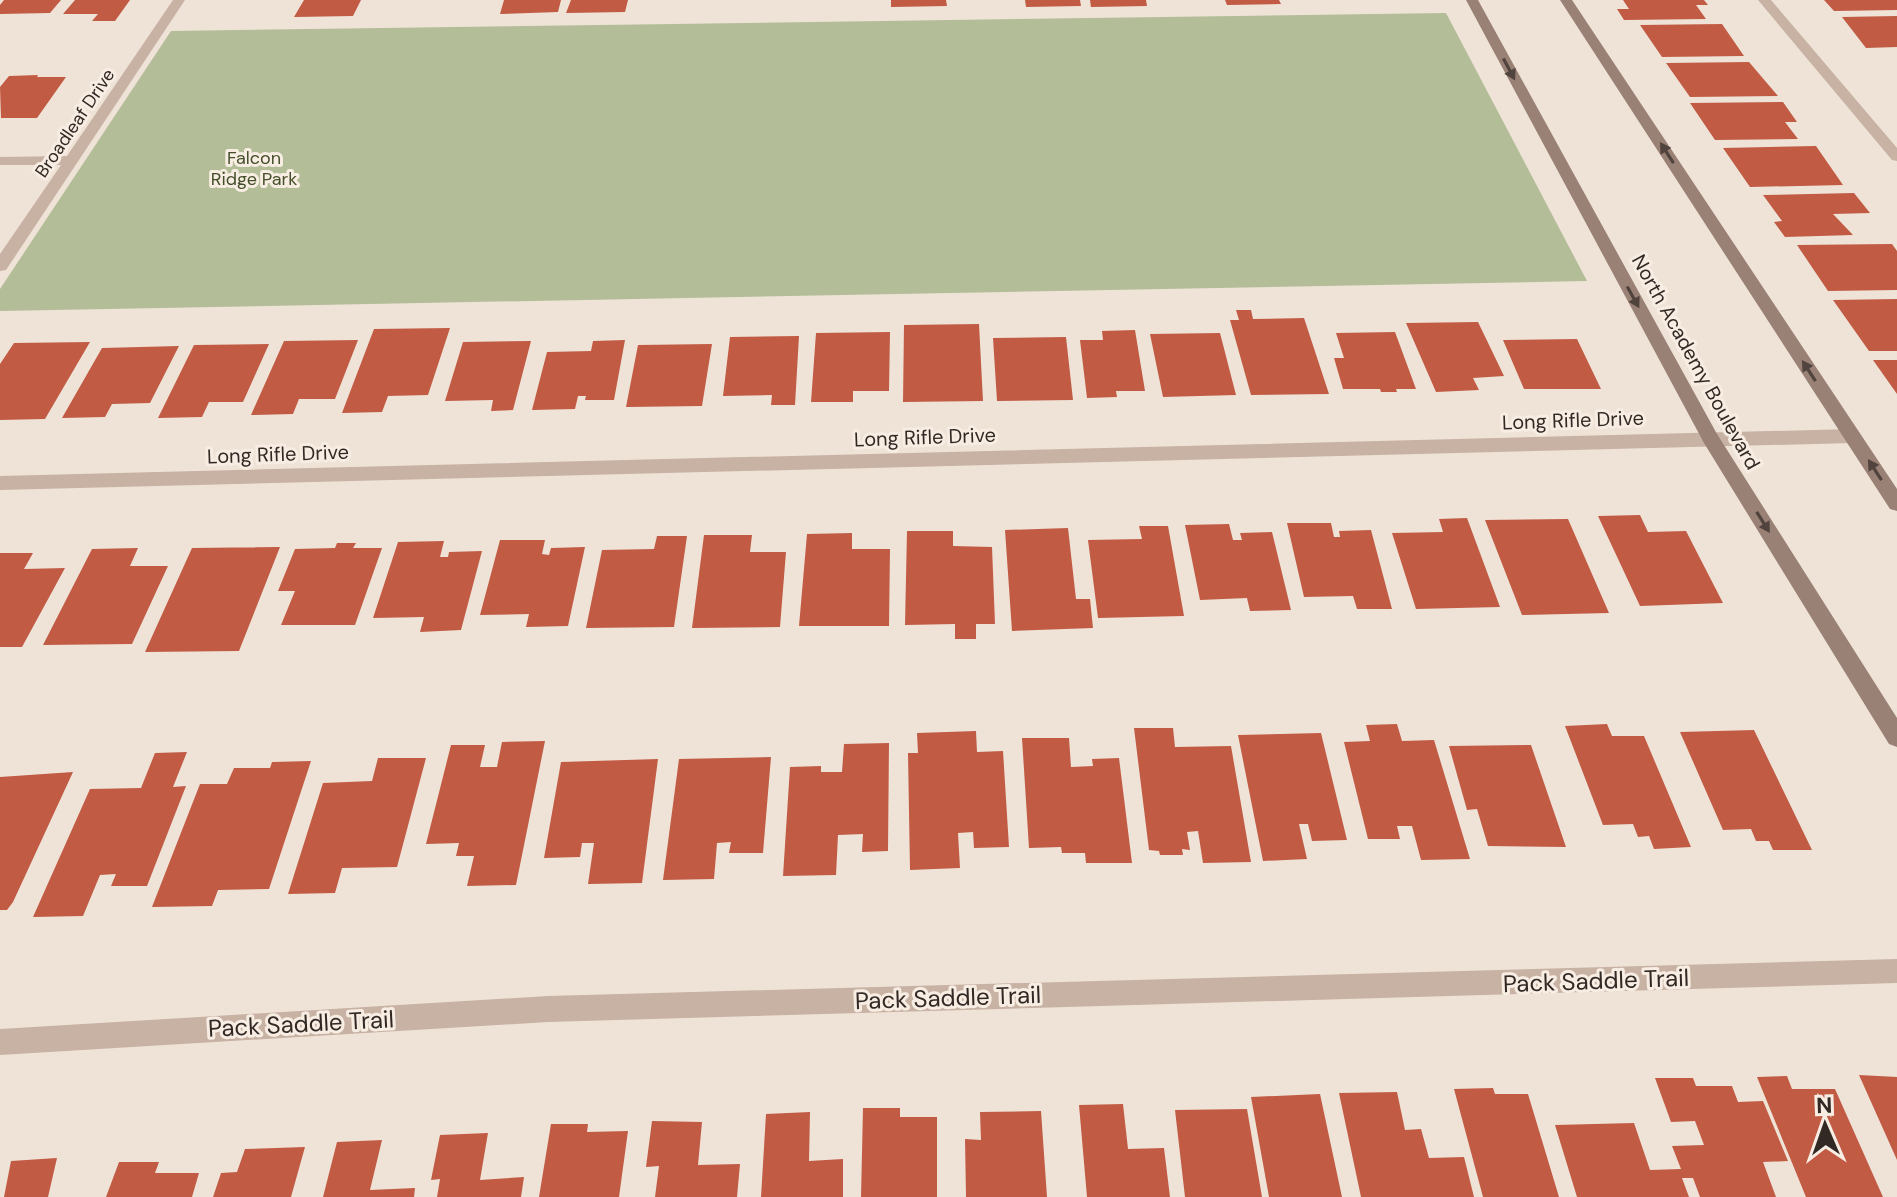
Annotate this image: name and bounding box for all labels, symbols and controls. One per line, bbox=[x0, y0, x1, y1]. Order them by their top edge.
one-way arrow bbox=[1503, 57, 1516, 80]
street label: Broadleaf Drive bbox=[30, 64, 120, 182]
one-way arrow bbox=[1659, 143, 1674, 164]
park label: Falcon Ridge Park bbox=[211, 146, 297, 191]
street label: North Academy Boulevard bbox=[1626, 250, 1766, 474]
one-way arrow bbox=[1626, 286, 1640, 308]
one-way arrow bbox=[1802, 360, 1817, 381]
street label: Long Rifle Drive bbox=[1502, 405, 1644, 435]
street label: Long Rifle Drive bbox=[854, 422, 996, 452]
street label: Long Rifle Drive bbox=[207, 439, 349, 469]
one-way arrow bbox=[1868, 459, 1882, 481]
one-way arrow bbox=[1756, 511, 1770, 533]
street label: Pack Saddle Trail bbox=[1502, 962, 1690, 999]
street label: Pack Saddle Trail bbox=[854, 979, 1042, 1016]
street label: Pack Saddle Trail bbox=[207, 1003, 395, 1044]
north arrow bbox=[1785, 1085, 1865, 1165]
text: N bbox=[1816, 1091, 1833, 1120]

